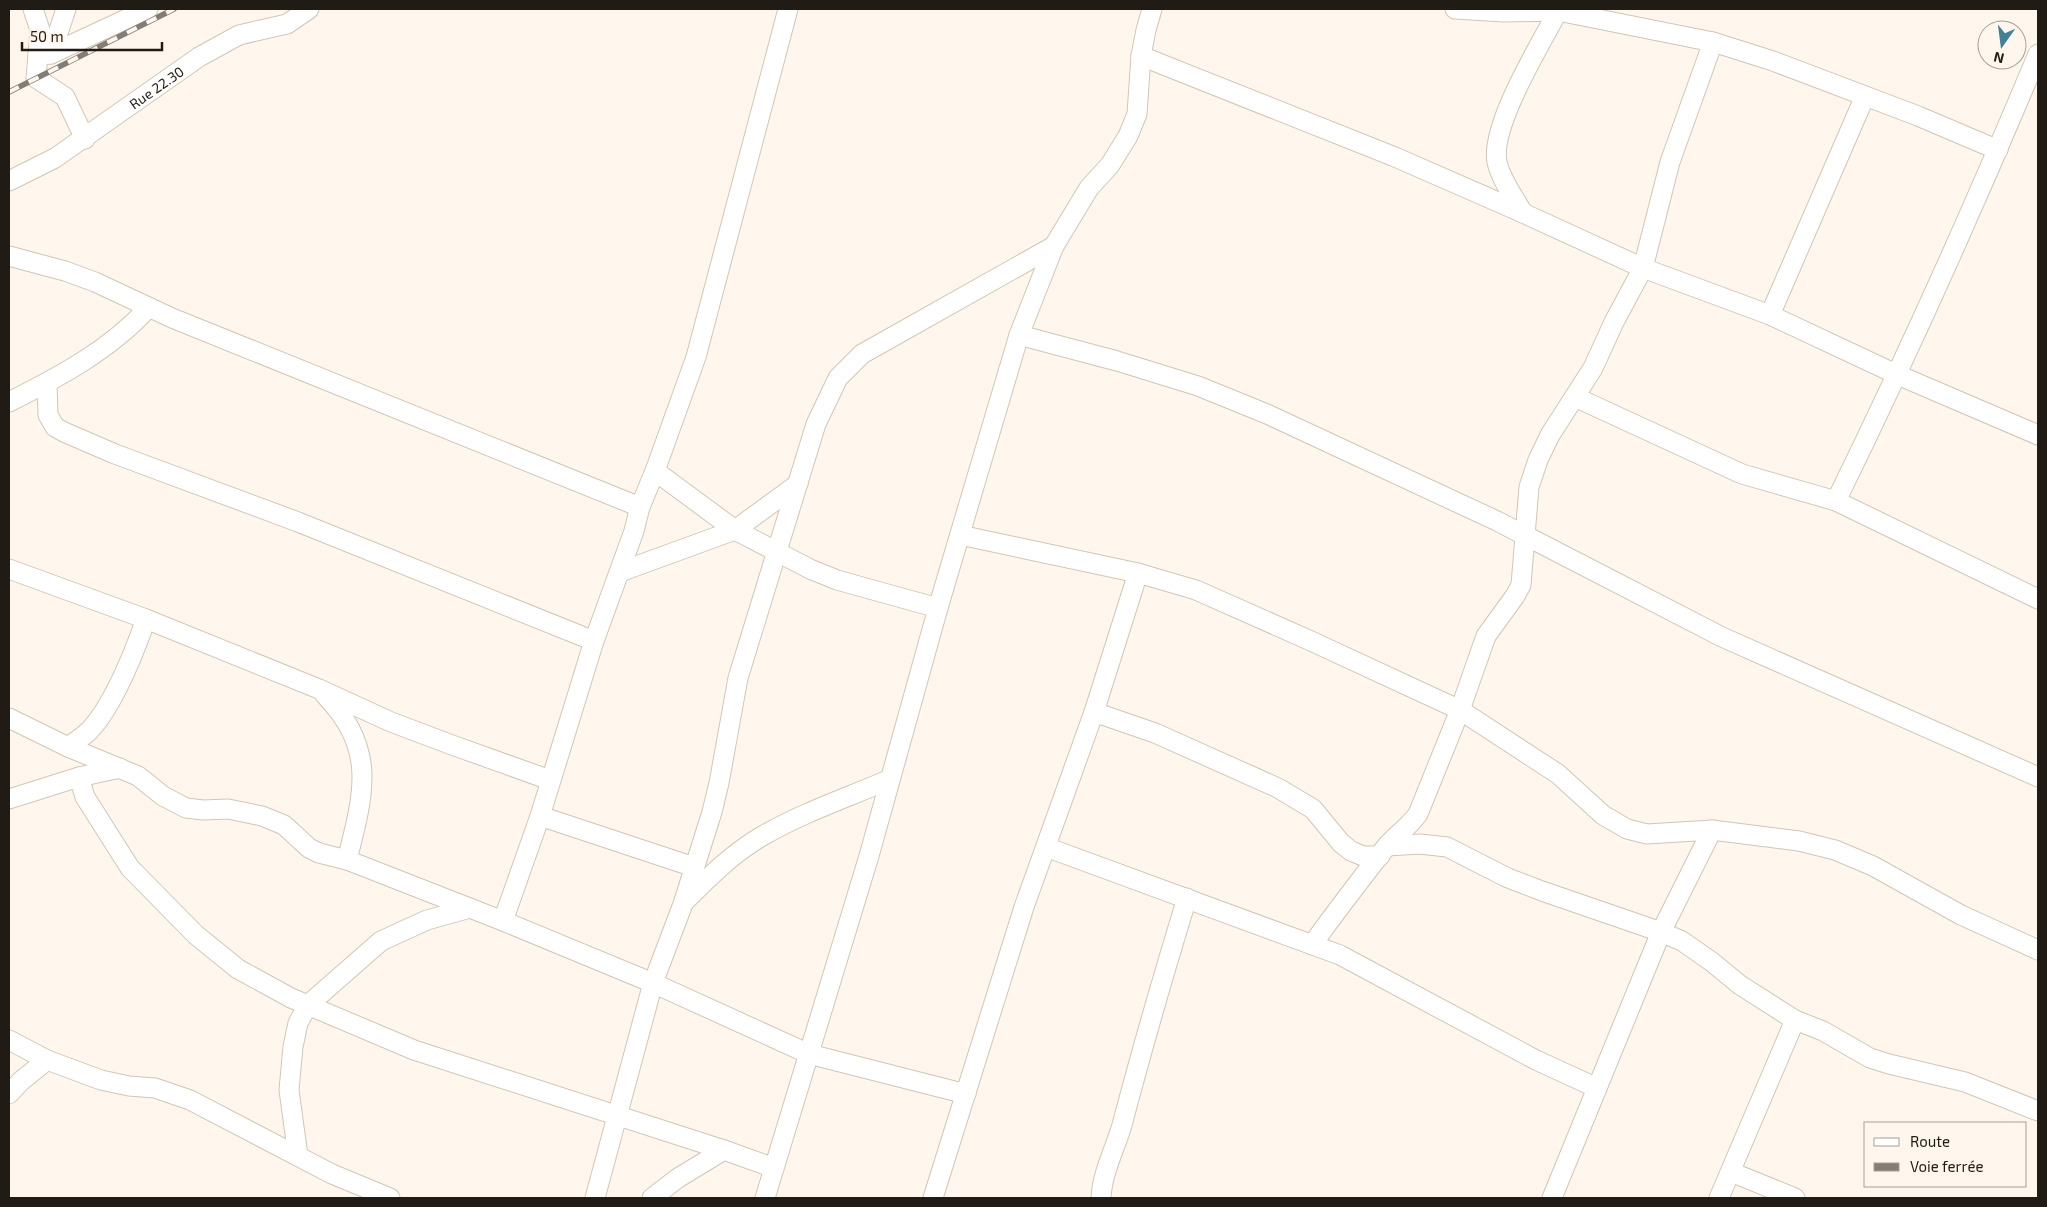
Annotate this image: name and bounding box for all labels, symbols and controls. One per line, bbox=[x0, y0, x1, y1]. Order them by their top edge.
scale bar bbox=[22, 20, 162, 52]
north arrow bbox=[1977, 20, 2027, 70]
text: 50 m bbox=[30, 27, 64, 45]
text: N bbox=[1992, 49, 2006, 68]
street label: Rue 22.30 bbox=[126, 62, 187, 112]
legend bbox=[1864, 1122, 2027, 1187]
text: Route bbox=[1910, 1132, 1950, 1150]
text: Voie ferrée bbox=[1910, 1157, 1984, 1175]

